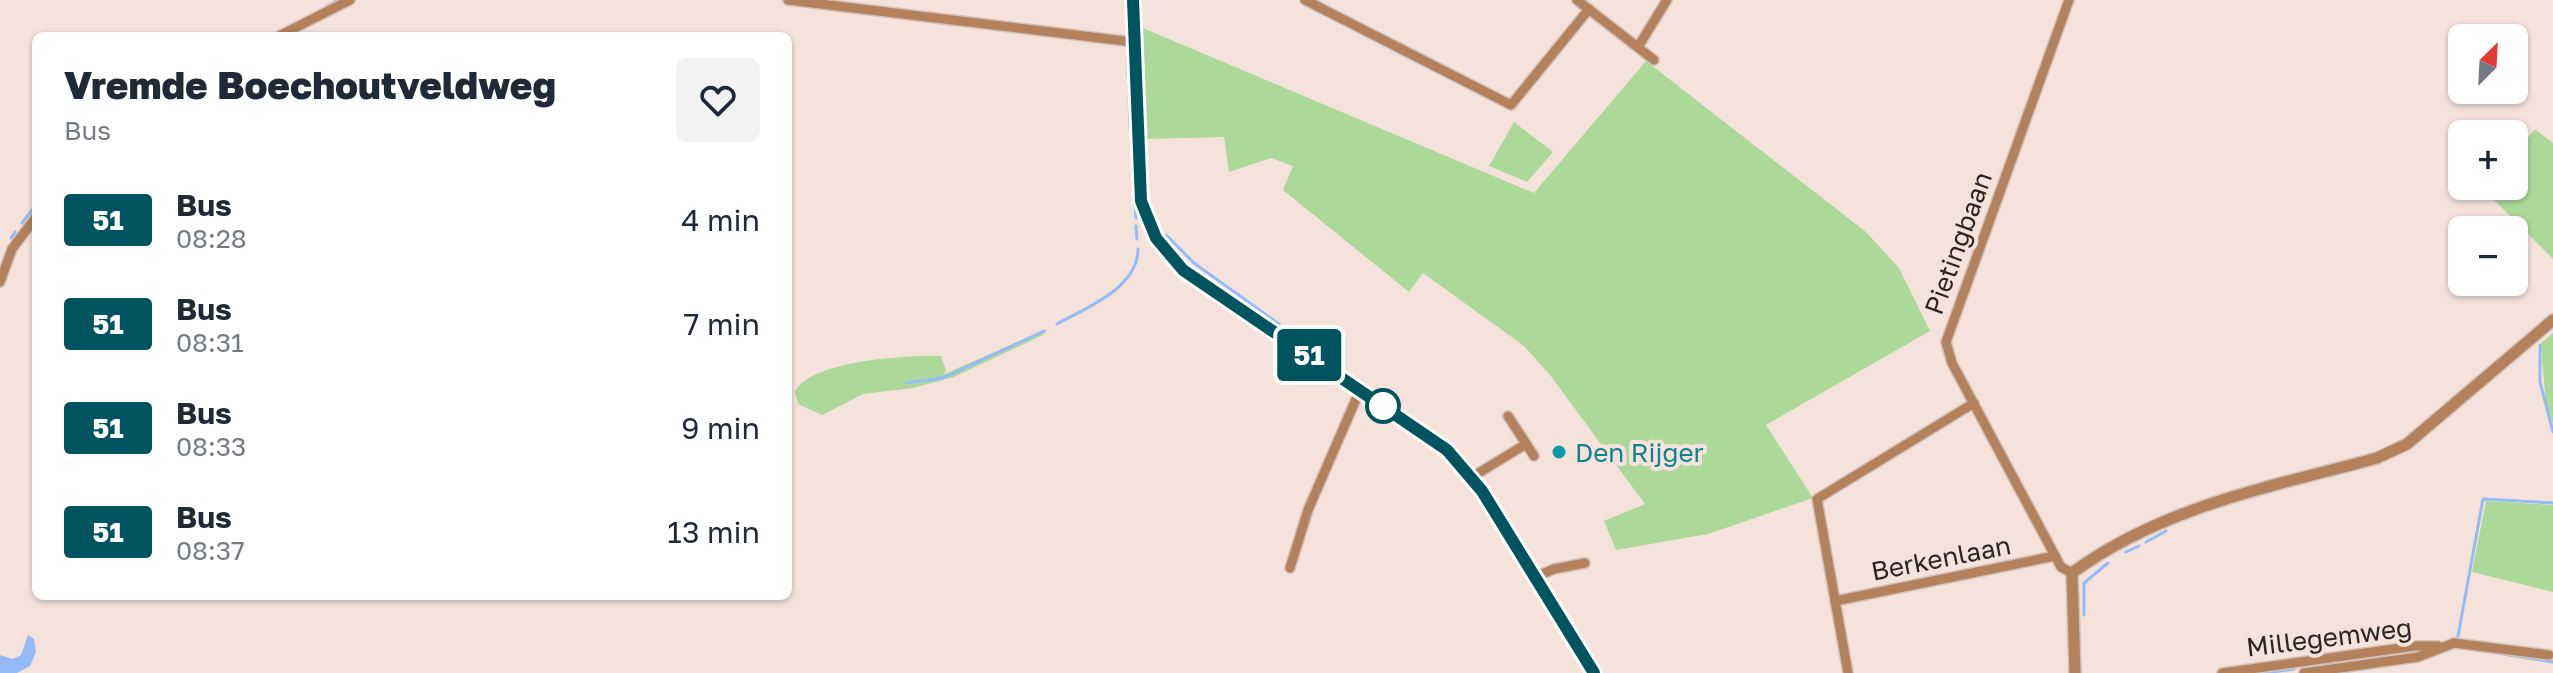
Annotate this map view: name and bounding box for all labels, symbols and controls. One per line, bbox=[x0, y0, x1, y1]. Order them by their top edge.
north arrow bbox=[2448, 24, 2528, 104]
map controls bbox=[2448, 24, 2528, 296]
button: heart bbox=[676, 58, 760, 142]
text: Vremde Boechoutveldweg bbox=[64, 62, 556, 107]
text: Bus bbox=[64, 115, 111, 146]
button: + bbox=[2448, 120, 2528, 200]
street label: Pietingbaan bbox=[1918, 167, 1998, 319]
text: Bus bbox=[176, 187, 232, 223]
text: 4 min bbox=[681, 202, 760, 238]
text: 51 bbox=[92, 203, 124, 236]
button: − bbox=[2448, 216, 2528, 296]
text: 08:28 bbox=[176, 223, 247, 254]
text: Bus bbox=[176, 291, 232, 327]
text: 7 min bbox=[684, 306, 760, 342]
text: 51 bbox=[92, 307, 124, 340]
text: 08:31 bbox=[176, 327, 244, 358]
line badge: 51 bbox=[1273, 329, 1345, 381]
text: 51 bbox=[1293, 338, 1325, 371]
unlabelled marker bbox=[1366, 389, 1400, 423]
text: Bus bbox=[176, 395, 232, 431]
text: 9 min bbox=[681, 410, 760, 446]
text: 51 bbox=[92, 411, 124, 444]
text: 08:33 bbox=[176, 431, 246, 462]
place label: Den Rijger bbox=[1575, 437, 1704, 468]
marker: Den Rijger bbox=[1550, 443, 1568, 461]
text: Bus bbox=[176, 499, 232, 535]
text: 13 min bbox=[667, 514, 760, 550]
text: 51 bbox=[92, 515, 124, 548]
street label: Berkenlaan bbox=[1869, 529, 2013, 587]
text: 08:37 bbox=[176, 535, 245, 566]
street label: Millegemweg bbox=[2244, 611, 2414, 663]

